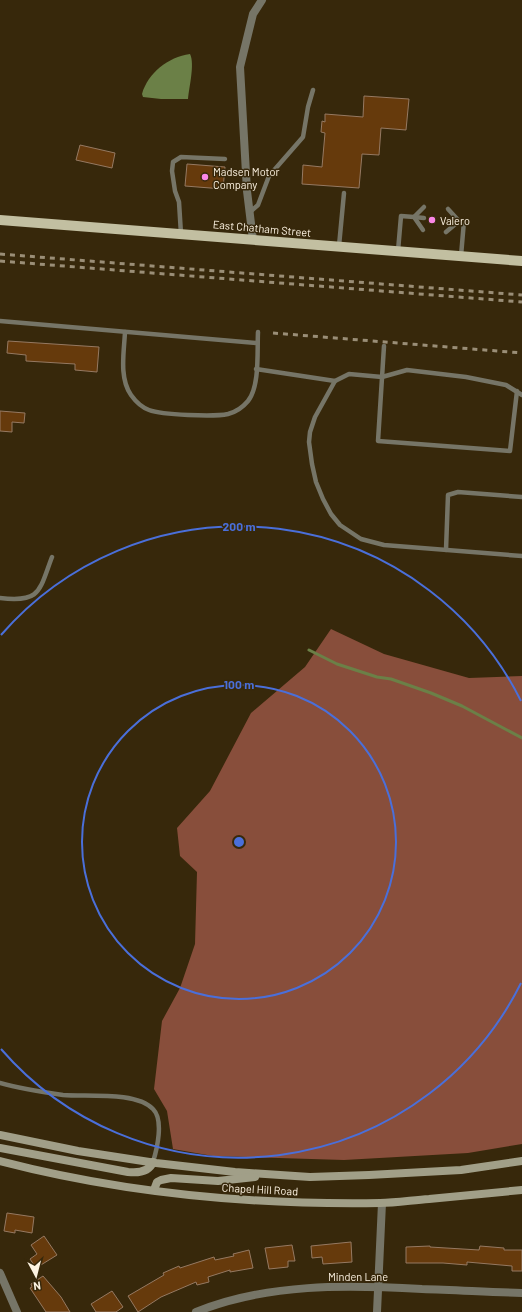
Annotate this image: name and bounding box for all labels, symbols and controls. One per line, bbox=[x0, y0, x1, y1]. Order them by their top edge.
place label: Madsen Motor Company bbox=[213, 165, 279, 191]
marker: Madsen Motor Company bbox=[200, 172, 210, 182]
place label: Valero bbox=[440, 214, 470, 227]
marker: Valero bbox=[427, 215, 437, 225]
street label: East Chatham Street bbox=[212, 217, 312, 239]
text: 200 m bbox=[223, 519, 255, 533]
text: 100 m bbox=[224, 677, 254, 691]
centre of rings bbox=[232, 835, 246, 849]
street label: Chapel Hill Road bbox=[222, 1181, 298, 1197]
north arrow bbox=[16, 1256, 56, 1296]
street label: Minden Lane bbox=[328, 1270, 388, 1283]
text: N bbox=[33, 1280, 42, 1293]

